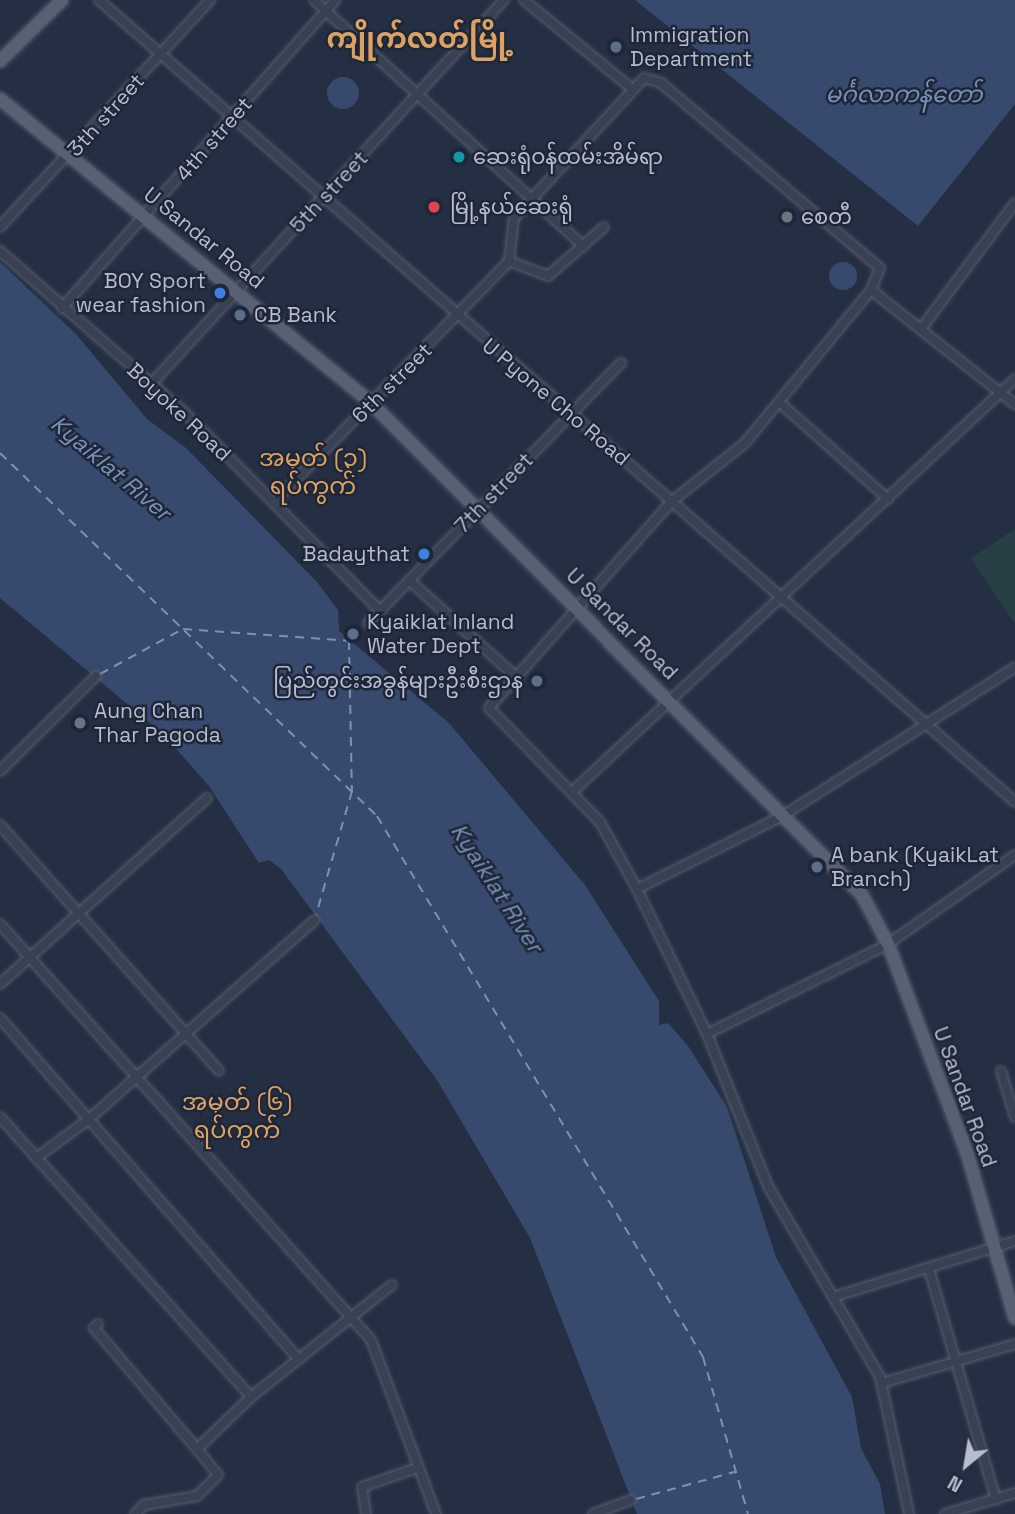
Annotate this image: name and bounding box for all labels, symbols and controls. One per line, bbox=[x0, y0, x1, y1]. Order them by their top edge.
district label: ကျိုက်လတ်မြို့ bbox=[327, 21, 513, 55]
place label: Immigration Department bbox=[630, 22, 752, 72]
marker: Immigration Department bbox=[608, 39, 624, 55]
street label: 3th street bbox=[62, 68, 150, 162]
water label: မင်္ဂလာကန်တော် bbox=[826, 80, 982, 108]
street label: 4th street bbox=[171, 92, 257, 186]
place label: ဆေးရုံဝန်ထမ်းအိမ်ရာ bbox=[473, 144, 663, 170]
street label: 5th street bbox=[285, 146, 373, 238]
marker: ဆေးရုံဝန်ထမ်းအိမ်ရာ bbox=[451, 149, 467, 165]
street label: U Sandar Road bbox=[139, 182, 269, 294]
place label: မြို့နယ်ဆေးရုံ bbox=[450, 194, 573, 220]
marker: မြို့နယ်ဆေးရုံ bbox=[424, 197, 444, 217]
place label: စေတီ bbox=[801, 204, 852, 230]
marker: စေတီ bbox=[779, 209, 795, 225]
place label: BOY Sport wear fashion bbox=[76, 268, 206, 318]
marker: BOY Sport wear fashion bbox=[212, 285, 228, 301]
place label: CB Bank bbox=[254, 302, 337, 328]
marker: CB Bank bbox=[232, 307, 248, 323]
street label: U Pyone Cho Road bbox=[477, 333, 635, 471]
street label: 6th street bbox=[347, 338, 437, 428]
street label: Boyoke Road bbox=[122, 357, 236, 467]
water label: Kyaiklat River bbox=[45, 410, 177, 526]
district label: အမှတ် (၃) ရပ်ကွက် bbox=[259, 444, 367, 500]
street label: 7th street bbox=[450, 448, 538, 538]
place label: Badaythat bbox=[303, 541, 410, 567]
marker: Badaythat bbox=[416, 546, 432, 562]
street label: U Sandar Road bbox=[561, 563, 683, 685]
place label: Kyaiklat Inland Water Dept bbox=[367, 609, 514, 659]
marker: Kyaiklat Inland Water Dept bbox=[345, 626, 361, 642]
place label: ပြည်တွင်းအခွန်များဦးစီးဌာန bbox=[273, 668, 523, 694]
marker: ပြည်တွင်းအခွန်များဦးစီးဌာန bbox=[529, 673, 545, 689]
place label: Aung Chan Thar Pagoda bbox=[94, 698, 221, 748]
marker: Aung Chan Thar Pagoda bbox=[72, 715, 88, 731]
water label: Kyaiklat River bbox=[445, 818, 549, 958]
place label: A bank (KyaikLat Branch) bbox=[831, 842, 999, 892]
marker: A bank (KyaikLat Branch) bbox=[809, 859, 825, 875]
street label: U Sandar Road bbox=[928, 1023, 1002, 1171]
district label: အမှတ် (၆) ရပ်ကွက် bbox=[182, 1088, 292, 1144]
north arrow bbox=[931, 1430, 1001, 1500]
text: N bbox=[943, 1470, 967, 1498]

